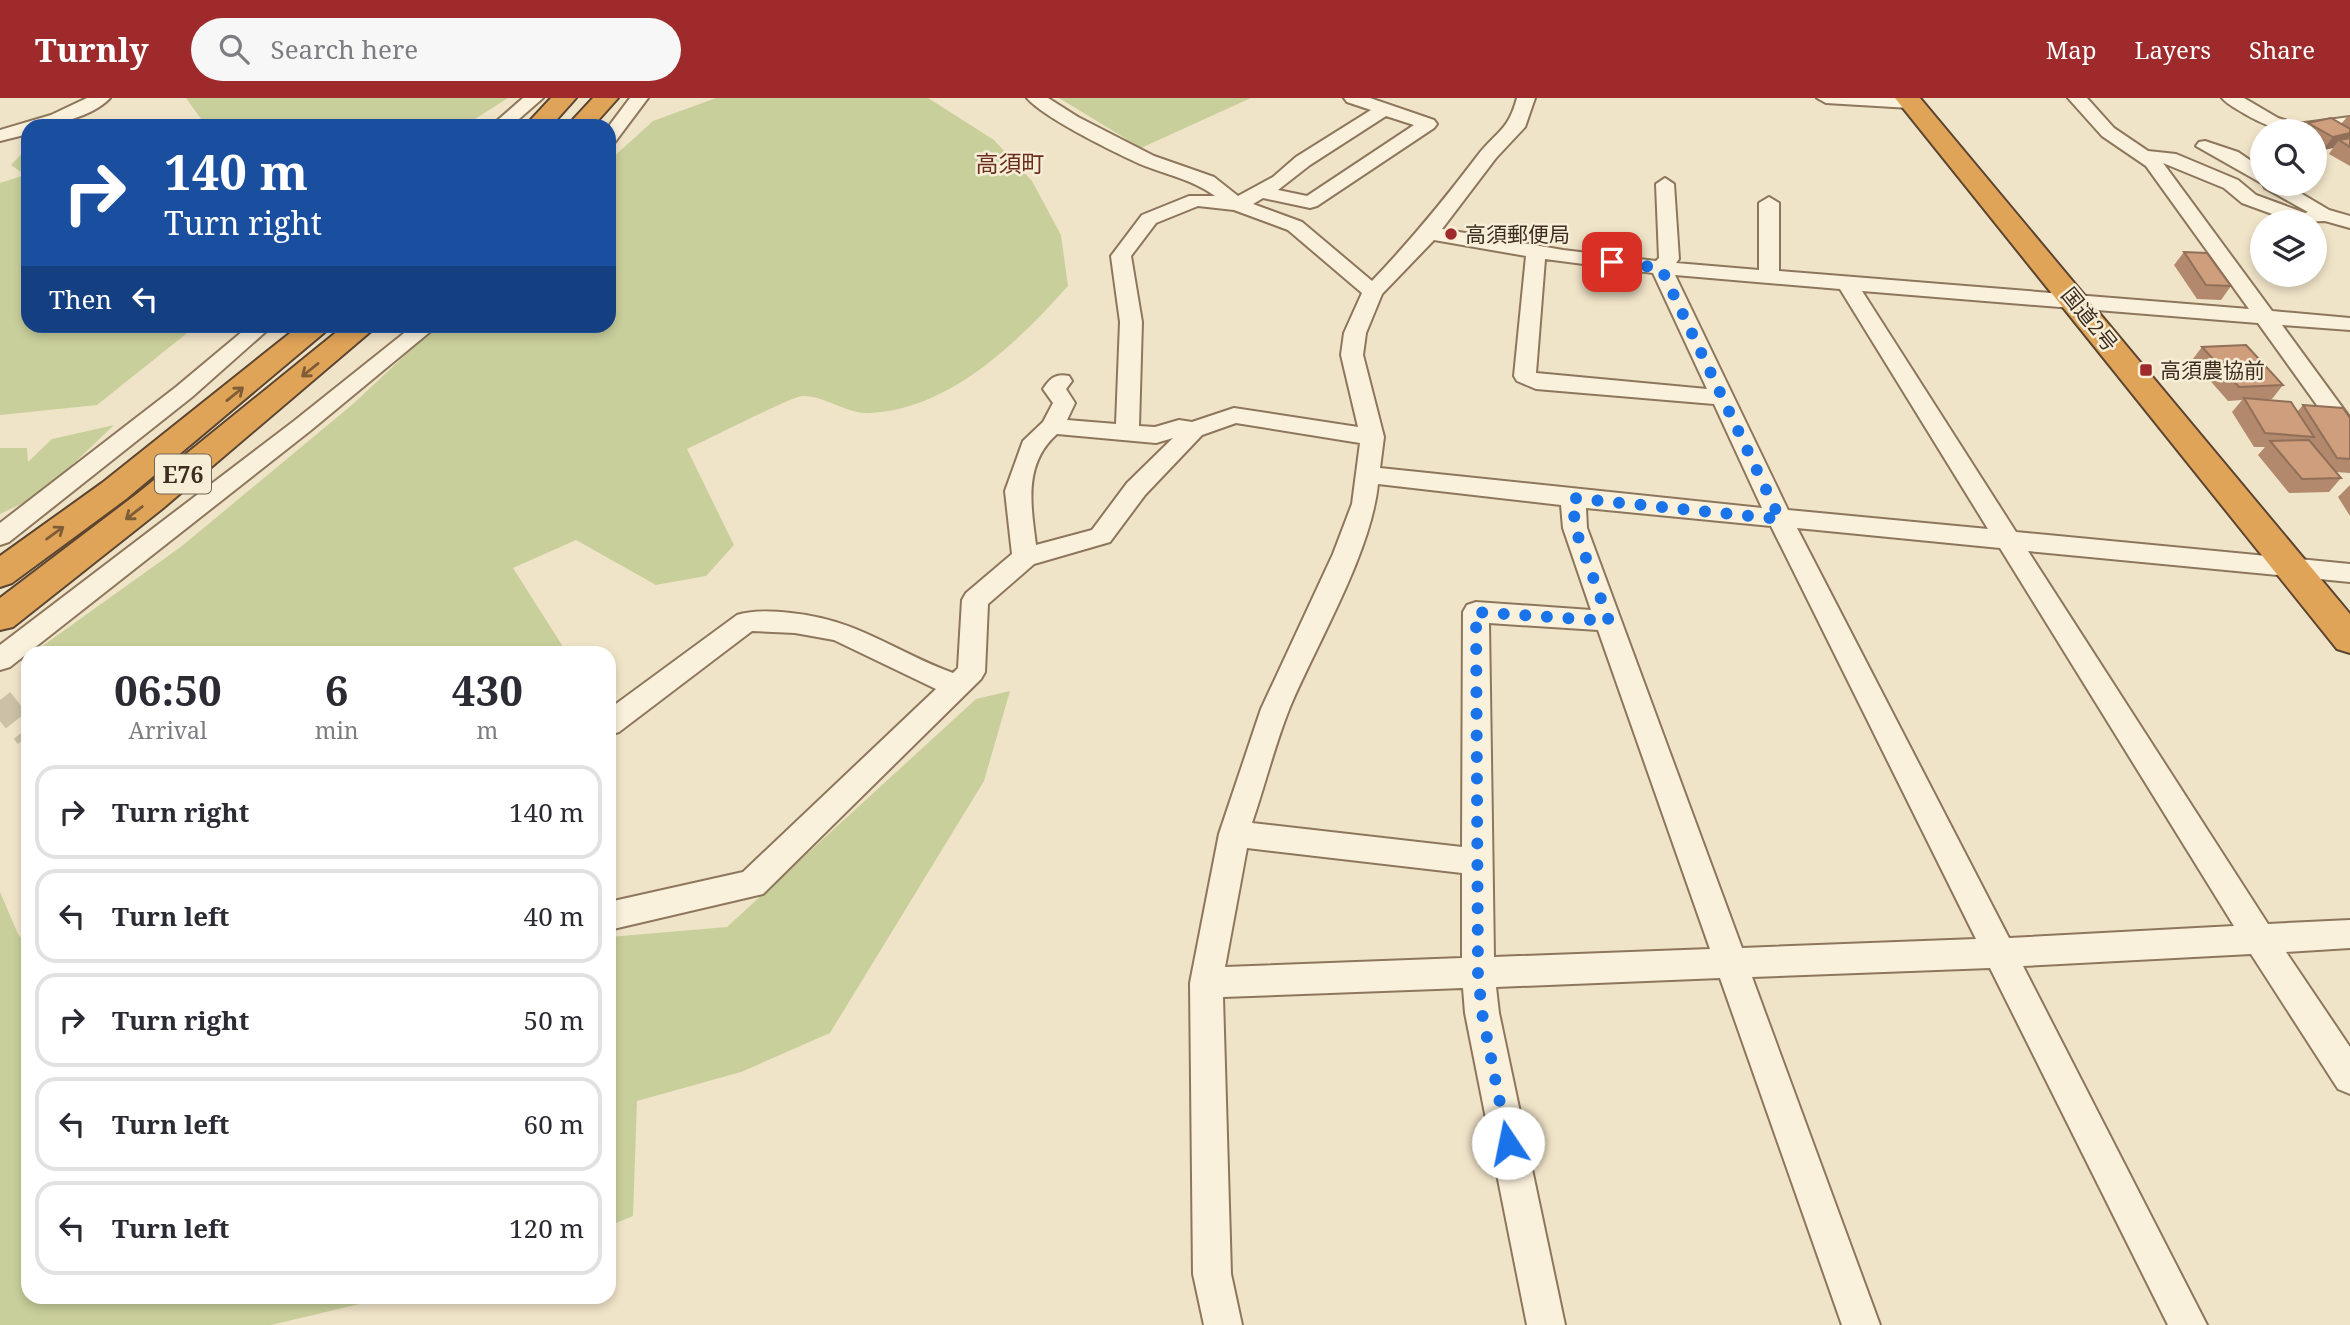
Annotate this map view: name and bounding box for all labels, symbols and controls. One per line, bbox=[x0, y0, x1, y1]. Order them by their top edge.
search box bbox=[191, 18, 681, 81]
text: Turnly bbox=[35, 27, 149, 72]
icon: search bbox=[215, 30, 253, 68]
text: Search here bbox=[271, 31, 418, 67]
text: Map bbox=[2046, 33, 2097, 66]
text: Layers bbox=[2135, 33, 2211, 66]
text: Share bbox=[2249, 33, 2315, 66]
map controls bbox=[2250, 119, 2327, 287]
button: search bbox=[2250, 119, 2327, 196]
text: 140 m bbox=[164, 138, 308, 204]
icon: right bbox=[49, 147, 140, 238]
district label: 高須町 bbox=[976, 147, 1045, 179]
text: Turn right bbox=[164, 201, 322, 244]
button: layers bbox=[2250, 210, 2327, 287]
place label: 高須郵便局 bbox=[1465, 220, 1570, 248]
marker: 高須郵便局 bbox=[1443, 226, 1459, 242]
pin bbox=[1582, 232, 1642, 292]
icon: arrive bbox=[1593, 243, 1631, 281]
icon: left bbox=[126, 280, 164, 318]
text: Then bbox=[49, 281, 112, 317]
street label: 国道2号 bbox=[2056, 281, 2124, 357]
place label: 高須農協前 bbox=[2160, 356, 2265, 384]
one-way arrow bbox=[302, 362, 320, 378]
marker: 高須農協前 bbox=[2138, 362, 2154, 378]
one-way arrow bbox=[225, 386, 243, 401]
road number: E76 bbox=[155, 454, 211, 494]
one-way arrow bbox=[125, 506, 143, 521]
one-way arrow bbox=[45, 526, 64, 541]
text: 06:50 bbox=[114, 661, 222, 718]
text: 6 bbox=[325, 661, 349, 718]
text: 430 bbox=[452, 661, 523, 718]
text: Arrival bbox=[129, 714, 207, 746]
text: min bbox=[315, 714, 359, 746]
text: m bbox=[476, 714, 498, 746]
icon: right bbox=[53, 793, 91, 831]
text: Turn right bbox=[112, 794, 249, 830]
text: 140 m bbox=[509, 794, 584, 830]
icon: left bbox=[53, 897, 91, 935]
text: Turn left bbox=[112, 898, 229, 934]
text: 40 m bbox=[524, 898, 584, 934]
icon: right bbox=[53, 1001, 91, 1039]
text: Turn right bbox=[112, 1002, 249, 1038]
text: 50 m bbox=[524, 1002, 584, 1038]
icon: left bbox=[53, 1105, 91, 1143]
text: Turn left bbox=[112, 1106, 229, 1142]
text: 60 m bbox=[524, 1106, 584, 1142]
position arrow bbox=[1471, 1106, 1545, 1180]
icon: left bbox=[53, 1209, 91, 1247]
text: Turn left bbox=[112, 1210, 229, 1246]
text: 120 m bbox=[509, 1210, 584, 1246]

